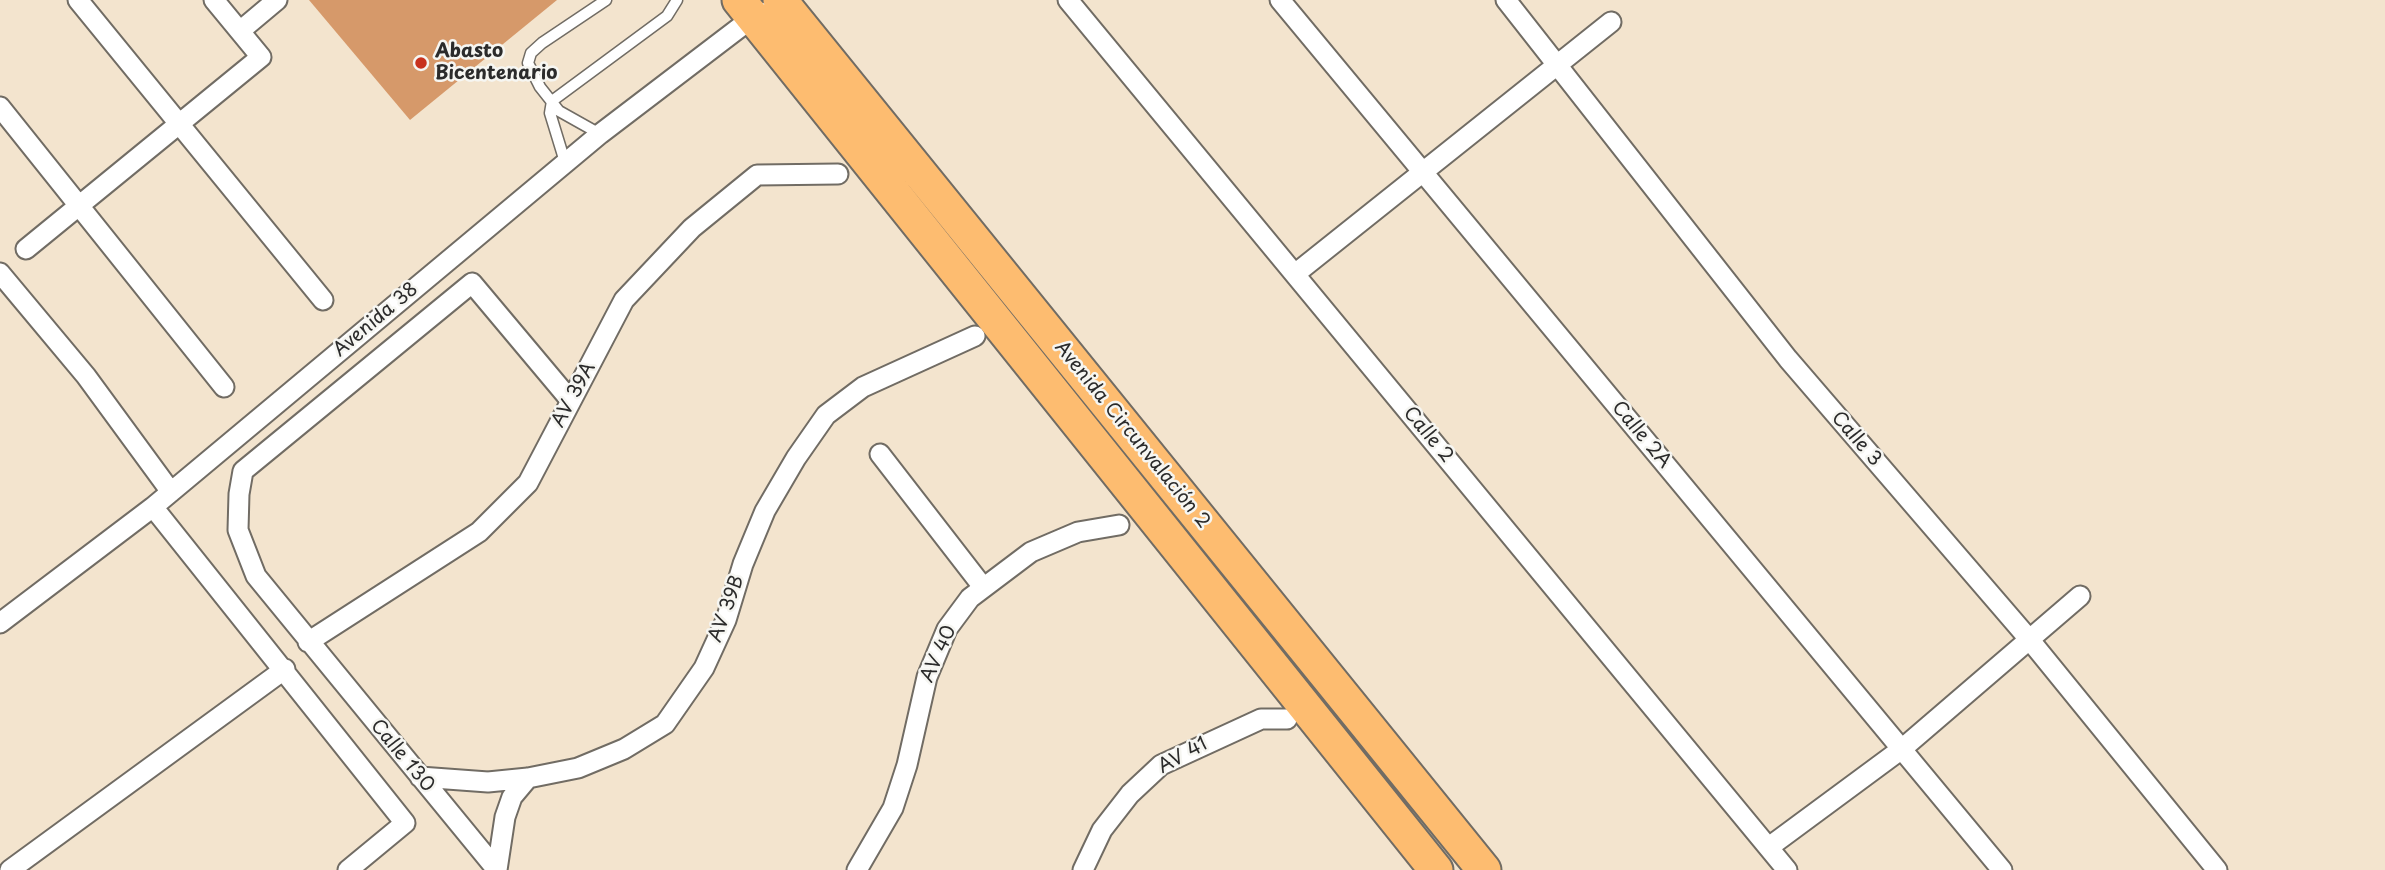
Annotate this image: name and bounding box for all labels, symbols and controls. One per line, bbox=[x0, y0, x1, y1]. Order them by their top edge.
place label: Abasto Bicentenario bbox=[435, 41, 557, 85]
marker: Abasto Bicentenario bbox=[413, 55, 429, 71]
street label: Avenida 38 bbox=[329, 278, 423, 362]
street label: Avenida Circunvalación 2 bbox=[1049, 337, 1215, 533]
street label: AV 39A bbox=[547, 359, 601, 431]
street label: Calle 2A bbox=[1606, 397, 1676, 473]
street label: Calle 2 bbox=[1398, 402, 1458, 468]
street label: Calle 3 bbox=[1826, 407, 1886, 471]
street label: AV 39B bbox=[704, 573, 750, 645]
street label: AV 40 bbox=[916, 622, 962, 686]
street label: Calle 130 bbox=[365, 715, 439, 797]
street label: AV 41 bbox=[1154, 733, 1212, 779]

